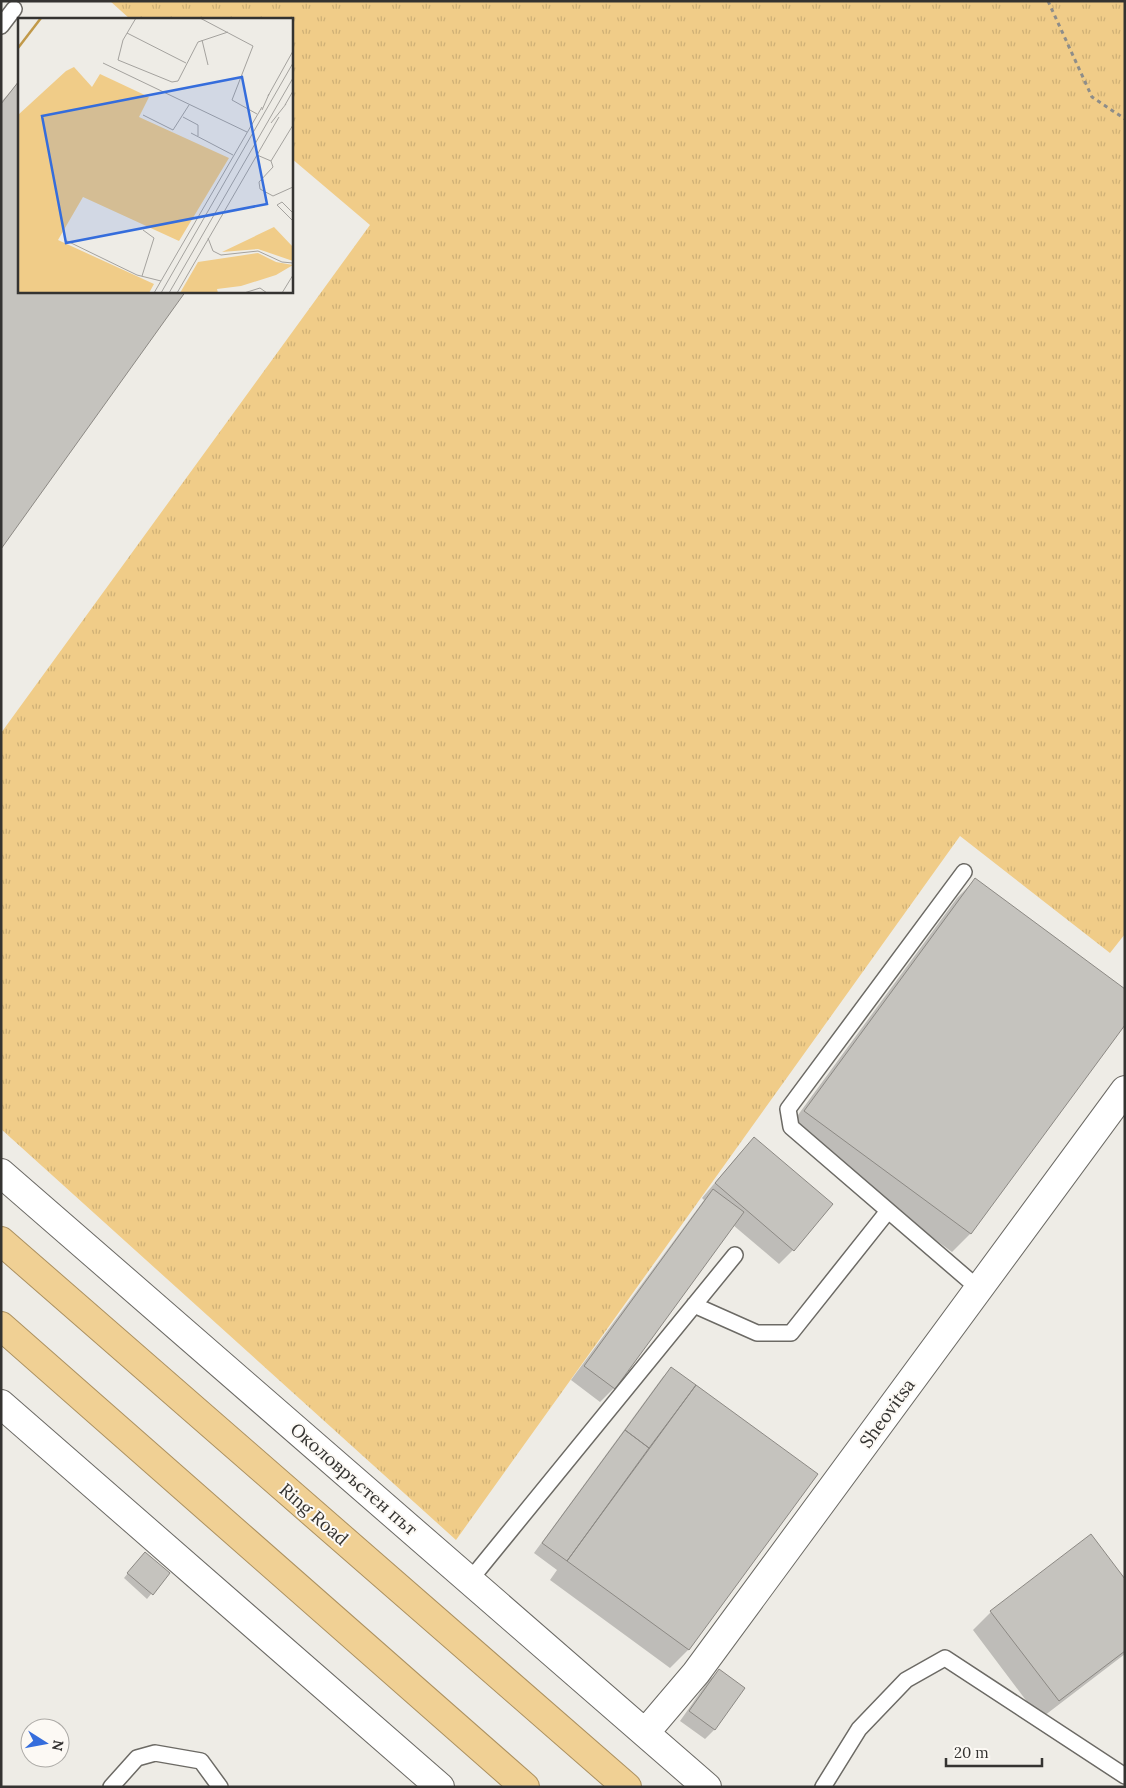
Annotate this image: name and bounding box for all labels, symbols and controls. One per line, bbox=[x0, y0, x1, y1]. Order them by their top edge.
inset map bbox=[18, 18, 292, 292]
street label: Sheovitsa bbox=[854, 1374, 920, 1452]
street label: Околовръстен път bbox=[286, 1418, 422, 1540]
street label: Ring Road bbox=[275, 1478, 353, 1550]
north arrow bbox=[20, 1718, 70, 1768]
scale bar bbox=[946, 1736, 1042, 1768]
text: N bbox=[48, 1738, 68, 1753]
text: 20 m bbox=[954, 1743, 989, 1762]

